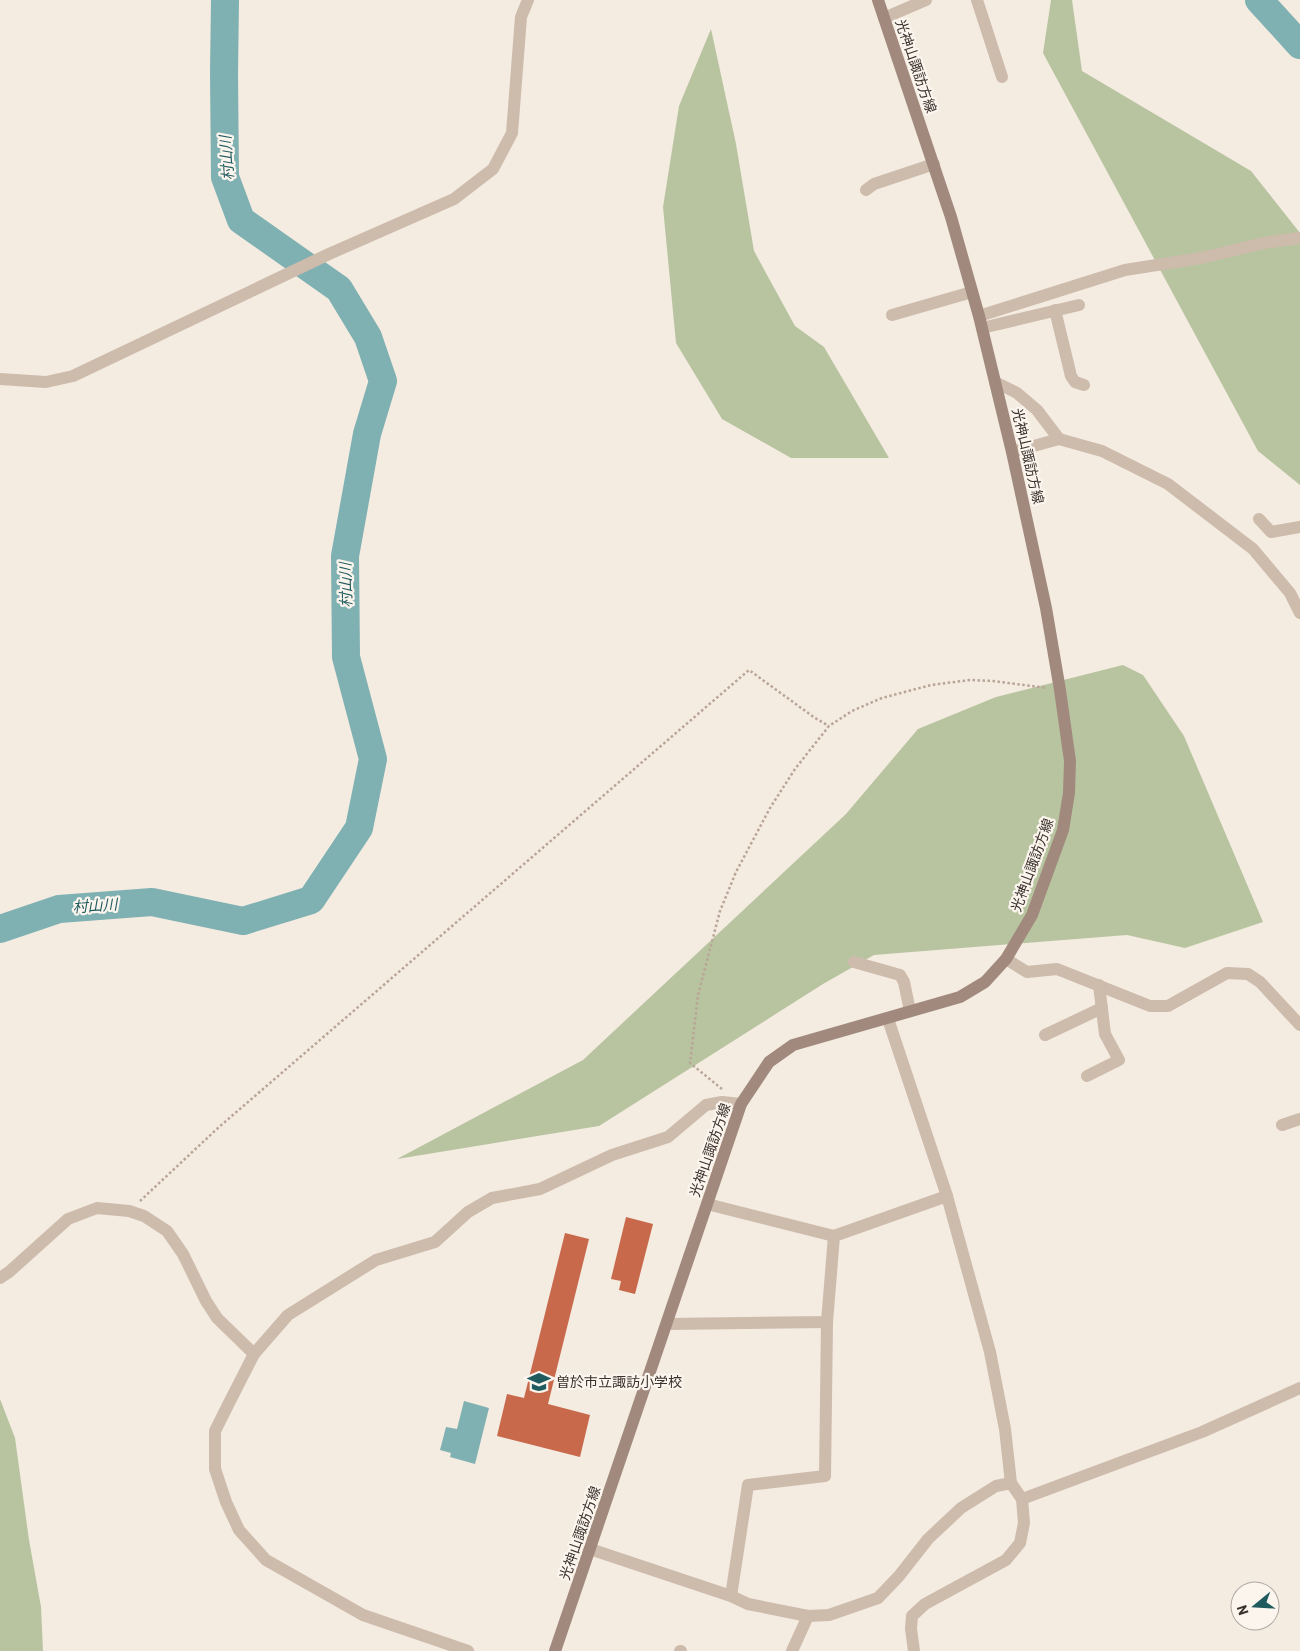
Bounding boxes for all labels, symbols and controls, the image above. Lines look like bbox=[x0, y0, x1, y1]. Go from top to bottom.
street label: 光神山諏訪方線 bbox=[892, 17, 940, 115]
water label: 村山川 bbox=[215, 133, 237, 181]
street label: 光神山諏訪方線 bbox=[1009, 406, 1048, 506]
water label: 村山川 bbox=[336, 560, 354, 608]
street label: 光神山諏訪方線 bbox=[1007, 816, 1056, 914]
water label: 村山川 bbox=[72, 894, 120, 916]
street label: 光神山諏訪方線 bbox=[686, 1101, 734, 1199]
school or university icon: 曽於市立諏訪小学校 bbox=[526, 1369, 552, 1395]
place label: 曽於市立諏訪小学校 bbox=[556, 1373, 682, 1390]
street label: 光神山諏訪方線 bbox=[556, 1484, 604, 1582]
north arrow bbox=[1230, 1581, 1280, 1631]
text: N bbox=[1233, 1603, 1252, 1617]

